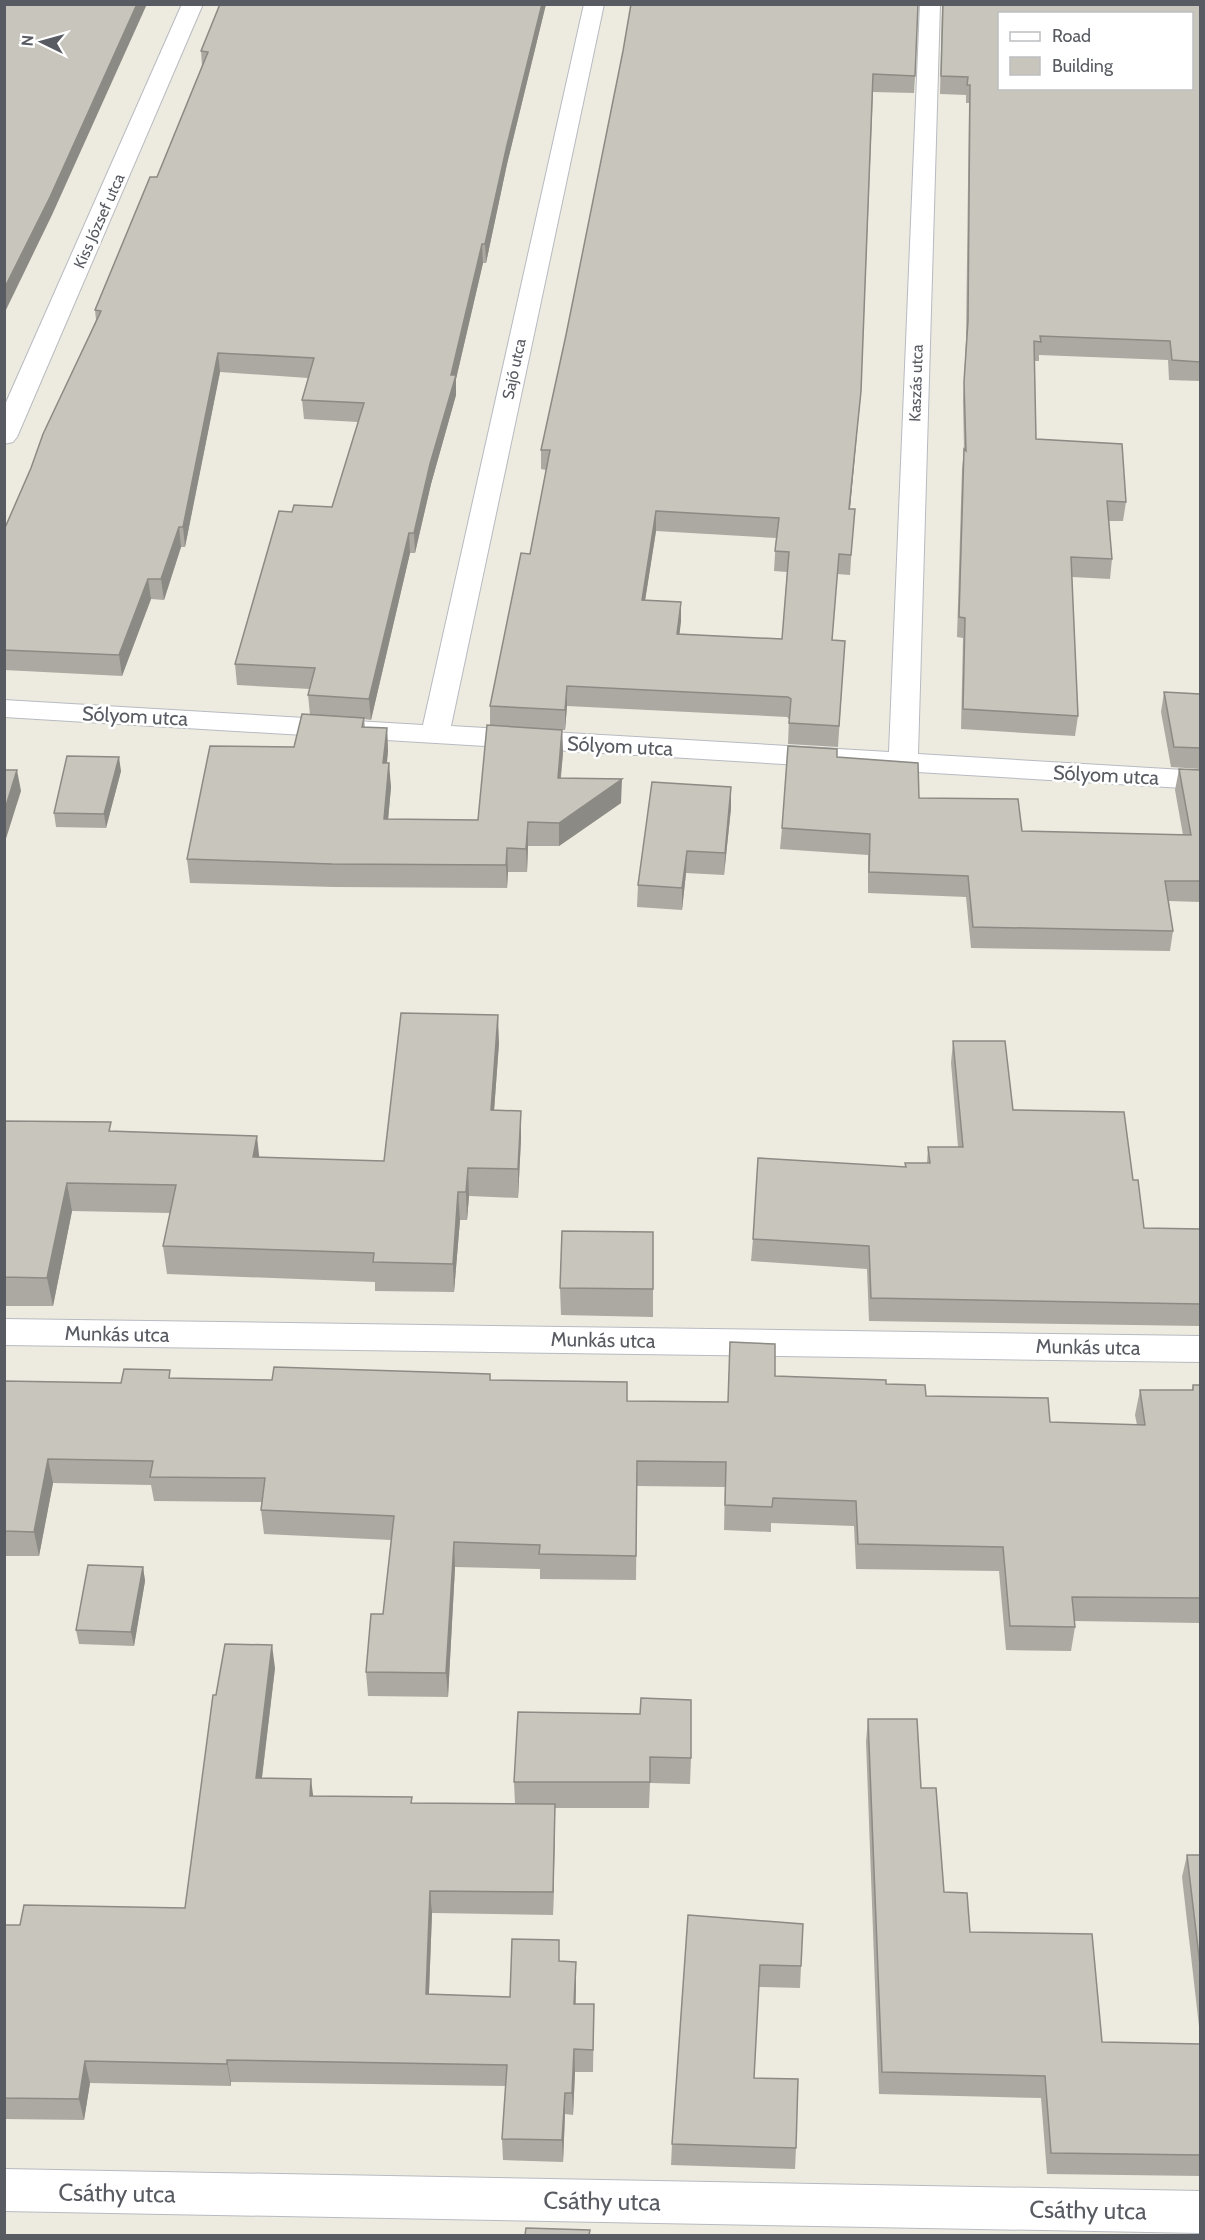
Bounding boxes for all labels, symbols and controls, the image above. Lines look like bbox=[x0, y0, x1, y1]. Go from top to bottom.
north arrow bbox=[12, 12, 72, 72]
legend bbox=[998, 12, 1193, 90]
text: Road bbox=[1052, 25, 1091, 47]
text: N bbox=[18, 34, 38, 47]
text: Building bbox=[1052, 55, 1114, 77]
street label: Kiss József utca bbox=[70, 170, 129, 271]
street label: Sajó utca bbox=[498, 337, 530, 401]
street label: Kaszás utca bbox=[905, 344, 927, 422]
street label: Sólyom utca bbox=[81, 701, 189, 731]
street label: Sólyom utca bbox=[566, 731, 674, 761]
street label: Sólyom utca bbox=[1052, 760, 1160, 790]
street label: Munkás utca bbox=[64, 1321, 170, 1347]
street label: Munkás utca bbox=[550, 1327, 656, 1353]
street label: Munkás utca bbox=[1035, 1334, 1141, 1360]
street label: Csáthy utca bbox=[58, 2177, 176, 2209]
street label: Csáthy utca bbox=[543, 2185, 661, 2217]
street label: Csáthy utca bbox=[1029, 2194, 1147, 2226]

